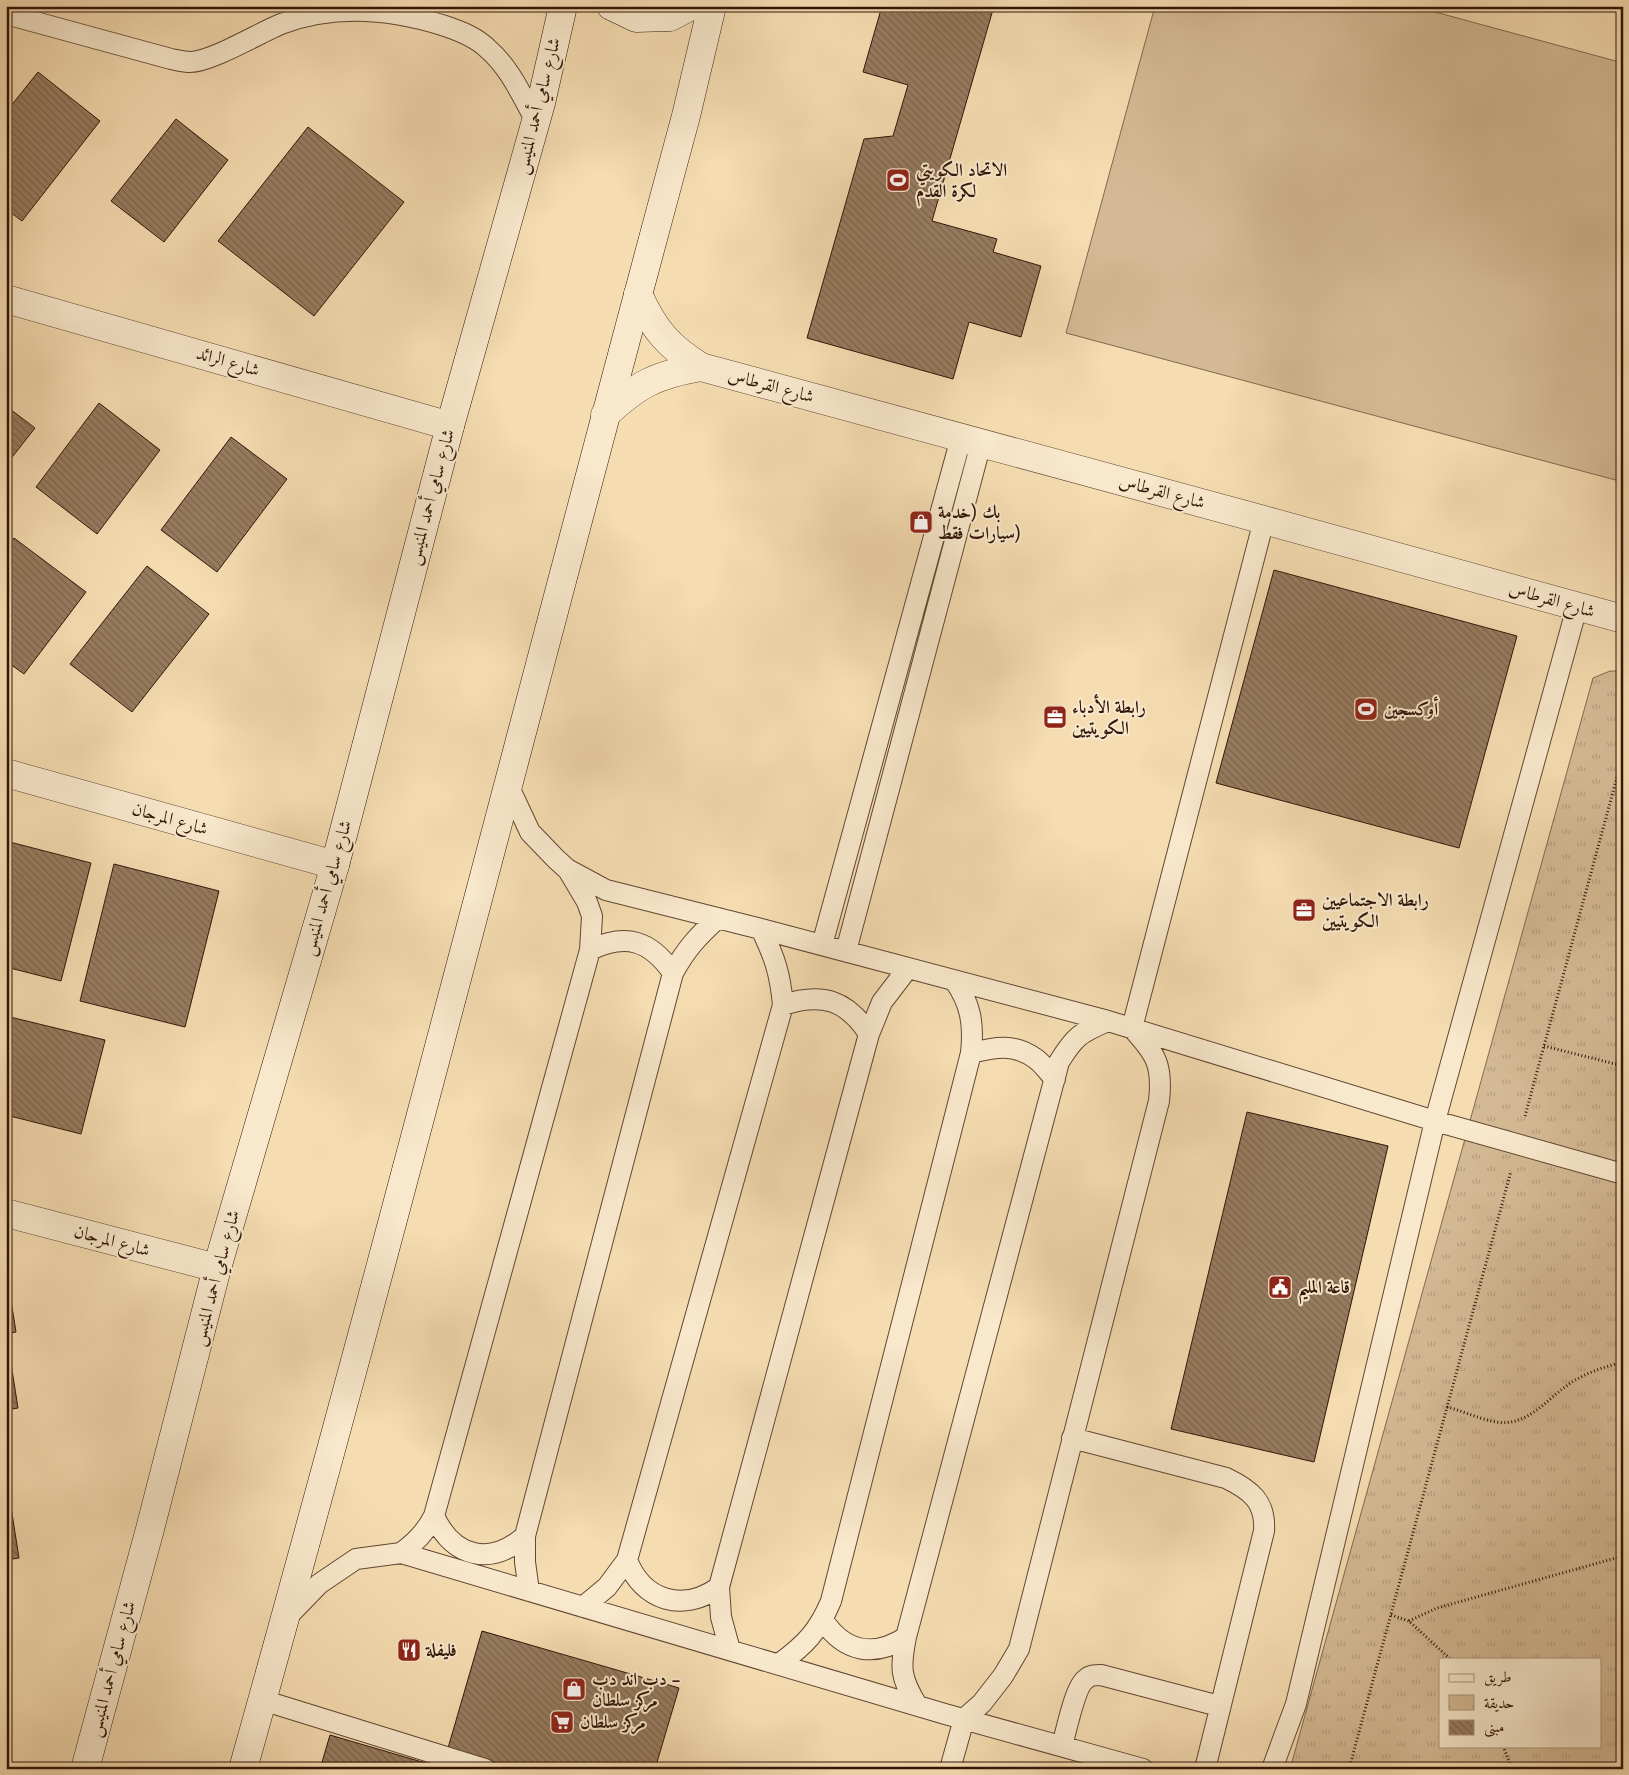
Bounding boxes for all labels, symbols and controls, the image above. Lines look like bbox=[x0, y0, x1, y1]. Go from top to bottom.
street label: شارع سامي أحمد المنيس bbox=[508, 35, 569, 177]
place label: الاتحاد الكويتي لكرة القدم bbox=[916, 158, 1007, 207]
sports icon: الاتحاد الكويتي لكرة القدم bbox=[885, 167, 911, 193]
street label: شارع الرائد bbox=[193, 341, 263, 385]
street label: شارع القرطاس bbox=[725, 362, 817, 411]
street label: شارع سامي أحمد المنيس bbox=[400, 426, 463, 568]
street label: شارع القرطاس bbox=[1116, 468, 1208, 517]
place label: بك (خدمة سيارات فقط) bbox=[938, 500, 1021, 546]
shop icon: بك (خدمة سيارات فقط) bbox=[908, 509, 934, 535]
street label: شارع القرطاس bbox=[1506, 576, 1598, 626]
place label: رابطة الأدباء الكويتيين bbox=[1072, 693, 1146, 741]
sports icon: أوكسجين bbox=[1353, 696, 1379, 722]
place label: أوكسجين bbox=[1384, 696, 1439, 722]
office icon: رابطة الأدباء الكويتيين bbox=[1042, 704, 1068, 730]
street label: شارع المرجان bbox=[129, 796, 211, 844]
street label: شارع سامي أحمد المنيس bbox=[295, 817, 360, 959]
place label: رابطة الاجتماعيين الكويتيين bbox=[1322, 888, 1429, 934]
office icon: رابطة الاجتماعيين الكويتيين bbox=[1291, 897, 1317, 923]
street label: شارع سامي أحمد المنيس bbox=[185, 1207, 248, 1349]
street label: شارع المرجان bbox=[71, 1219, 153, 1265]
public building icon: قاعة المليم bbox=[1267, 1274, 1293, 1300]
place label: قاعة المليم bbox=[1298, 1275, 1350, 1305]
street label: شارع سامي أحمد المنيس bbox=[81, 1598, 144, 1740]
restaurant icon: فليفلة bbox=[396, 1637, 422, 1663]
place label: فليفلة bbox=[425, 1638, 457, 1663]
legend bbox=[1439, 1658, 1602, 1748]
place label: دب اند دب - مركز سلطان bbox=[592, 1667, 680, 1713]
text: طريق bbox=[1484, 1667, 1511, 1687]
shop icon: دب اند دب - مركز سلطان bbox=[561, 1676, 587, 1702]
text: حديقة bbox=[1484, 1693, 1514, 1713]
supermarket icon: مركز سلطان bbox=[549, 1709, 575, 1735]
place label: مركز سلطان bbox=[580, 1710, 646, 1735]
text: مبنى bbox=[1484, 1717, 1504, 1738]

